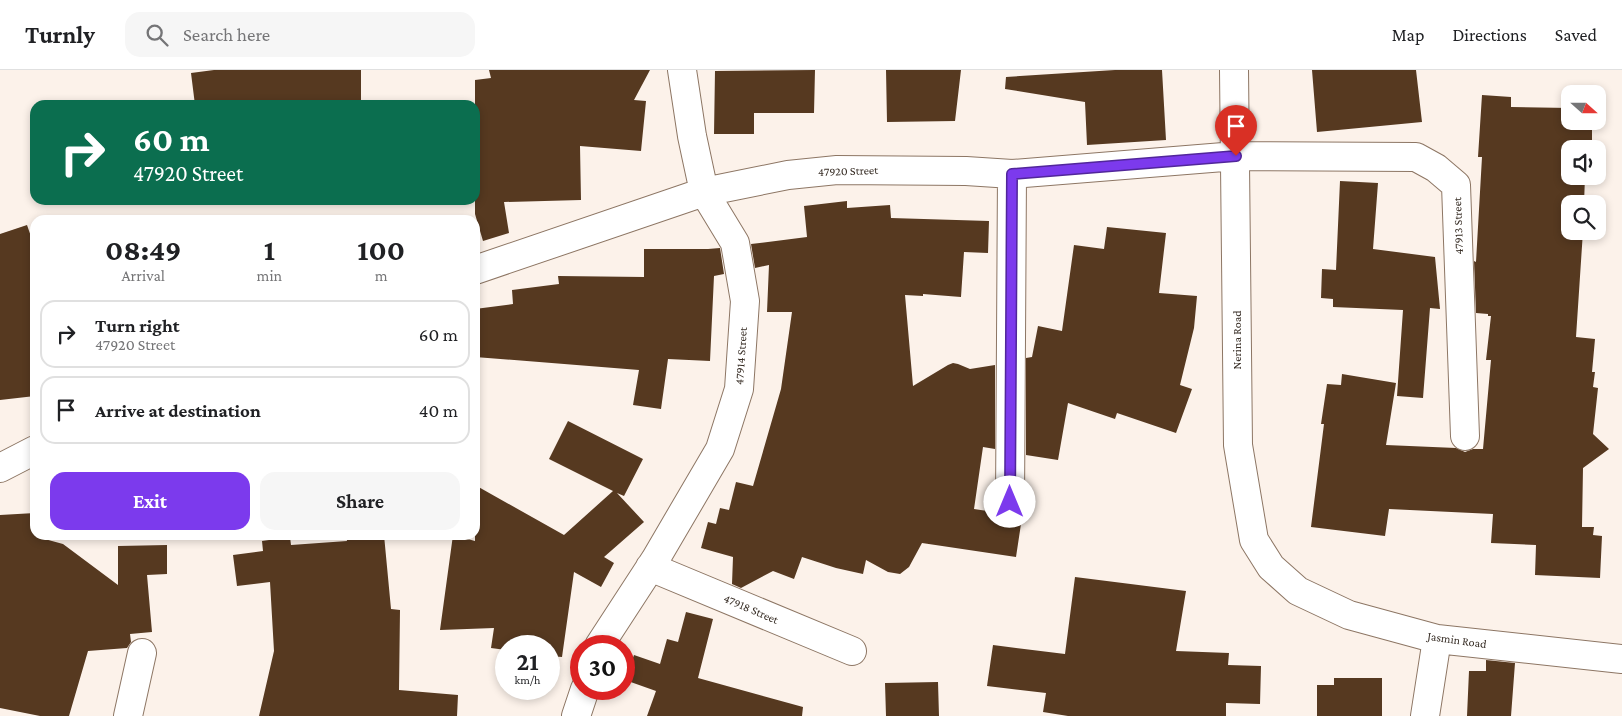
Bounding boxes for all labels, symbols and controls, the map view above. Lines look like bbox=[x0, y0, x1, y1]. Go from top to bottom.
search box bbox=[125, 12, 475, 57]
text: Turnly bbox=[25, 21, 95, 48]
icon: search bbox=[143, 21, 171, 49]
text: Search here bbox=[183, 24, 270, 45]
text: Map bbox=[1392, 25, 1424, 45]
text: Directions bbox=[1452, 25, 1527, 45]
text: Saved bbox=[1555, 25, 1597, 45]
north arrow bbox=[1561, 85, 1606, 130]
map controls bbox=[1561, 85, 1606, 240]
pin bbox=[1215, 105, 1257, 156]
icon: arrive bbox=[1222, 112, 1250, 140]
icon: right bbox=[50, 120, 115, 185]
text: 60 m bbox=[133, 120, 210, 159]
button: sound bbox=[1561, 140, 1606, 185]
text: 47920 Street bbox=[133, 161, 243, 186]
street label: 47920 Street bbox=[818, 163, 879, 179]
button: search bbox=[1561, 195, 1606, 240]
street label: 47913 Street bbox=[1450, 196, 1466, 255]
text: 08:49 bbox=[105, 233, 182, 266]
text: 1 bbox=[264, 233, 275, 266]
text: 100 bbox=[357, 233, 405, 266]
text: Arrival bbox=[122, 267, 165, 284]
text: min bbox=[257, 267, 282, 284]
text: m bbox=[375, 267, 388, 284]
street label: Nerina Road bbox=[1230, 310, 1244, 370]
text: Turn right bbox=[95, 315, 180, 336]
icon: right bbox=[52, 320, 80, 348]
text: 60 m bbox=[419, 324, 458, 345]
street label: 47914 Street bbox=[732, 326, 750, 385]
text: 47920 Street bbox=[95, 336, 175, 353]
icon: arrive bbox=[52, 396, 80, 424]
text: Arrive at destination bbox=[95, 400, 261, 421]
text: 40 m bbox=[419, 400, 458, 421]
button: Exit bbox=[50, 472, 250, 530]
button: Share bbox=[260, 472, 460, 530]
position arrow bbox=[983, 475, 1035, 527]
street label: 47918 Street bbox=[721, 591, 781, 627]
street label: Jasmin Road bbox=[1426, 629, 1488, 651]
speed limit sign: 30 bbox=[570, 635, 635, 700]
text: 21 bbox=[516, 648, 539, 675]
text: km/h bbox=[515, 673, 540, 687]

